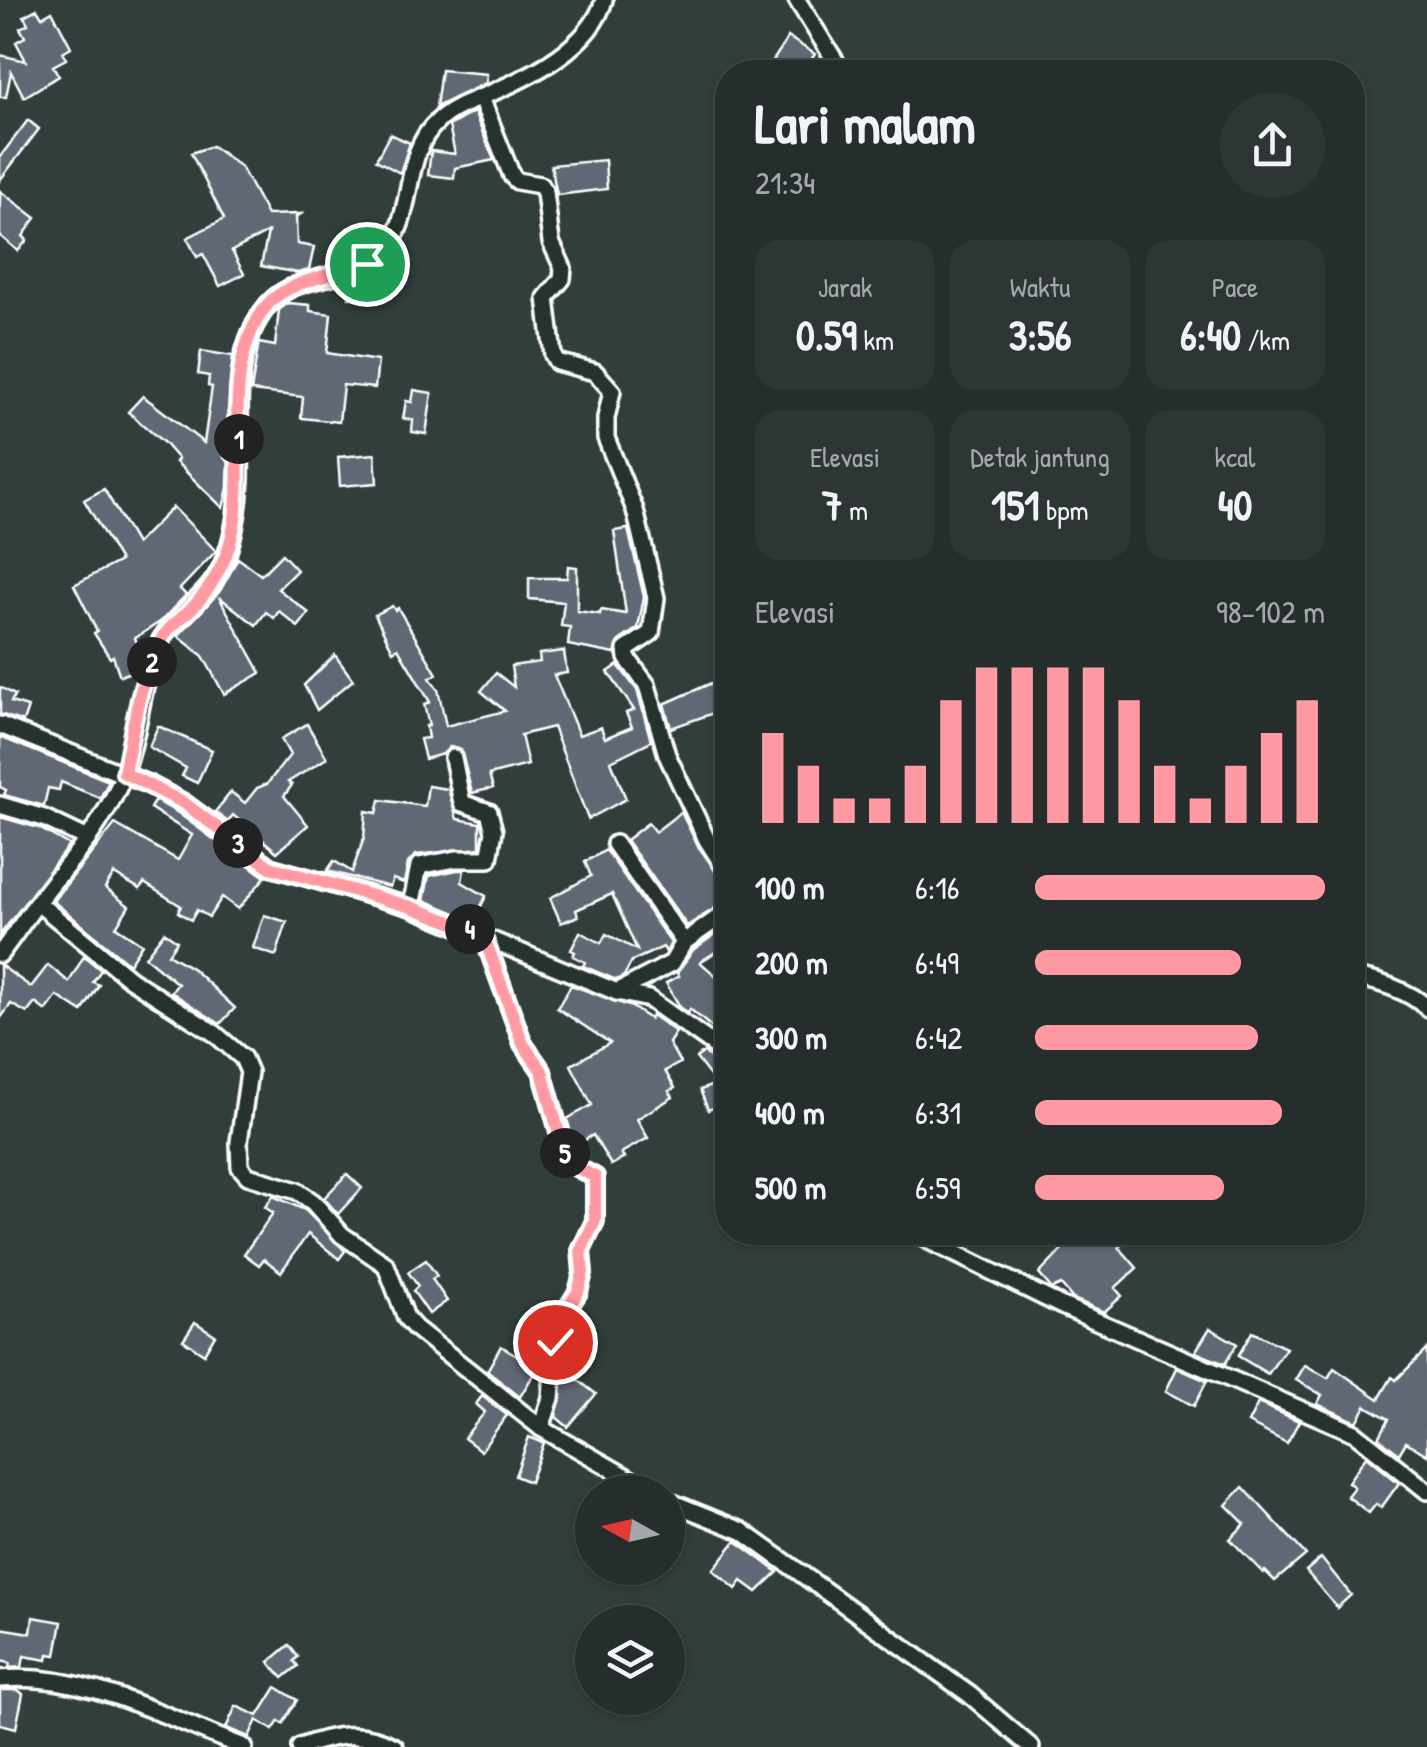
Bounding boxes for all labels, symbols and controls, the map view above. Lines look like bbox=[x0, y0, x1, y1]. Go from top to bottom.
text: Lari malam bbox=[755, 86, 976, 160]
button: share bbox=[1220, 93, 1325, 198]
text: 21:34 bbox=[755, 161, 815, 204]
pin bbox=[325, 222, 410, 307]
icon: arrive bbox=[340, 237, 395, 292]
text: Jarak bbox=[818, 268, 872, 306]
text: Waktu bbox=[1010, 268, 1070, 306]
text: Pace bbox=[1212, 268, 1258, 306]
text: 0.59 bbox=[796, 306, 857, 363]
text: 3:56 bbox=[1008, 306, 1072, 363]
text: 6:40 bbox=[1180, 306, 1241, 363]
text: km bbox=[857, 321, 894, 359]
text: /km bbox=[1241, 321, 1290, 359]
pin: 1 bbox=[214, 414, 264, 464]
text: 1 bbox=[234, 420, 244, 458]
text: Elevasi bbox=[810, 438, 880, 476]
text: Detak jantung bbox=[970, 438, 1110, 476]
text: kcal bbox=[1215, 438, 1255, 476]
text: 7 bbox=[822, 476, 843, 533]
text: 151 bbox=[991, 476, 1040, 533]
text: 40 bbox=[1218, 476, 1252, 533]
text: m bbox=[843, 491, 868, 529]
text: bpm bbox=[1040, 491, 1089, 529]
text: Elevasi bbox=[755, 590, 835, 633]
text: 98–102 m bbox=[1216, 590, 1325, 633]
pin: 2 bbox=[127, 637, 177, 687]
text: 2 bbox=[145, 643, 159, 681]
pin: 3 bbox=[213, 818, 263, 868]
text: 3 bbox=[232, 824, 244, 862]
text: 100 m bbox=[755, 866, 824, 909]
text: 6:16 bbox=[915, 866, 960, 909]
pin: 4 bbox=[445, 904, 495, 954]
text: 4 bbox=[465, 910, 475, 948]
text: 200 m bbox=[755, 941, 828, 984]
text: 6:49 bbox=[915, 941, 959, 984]
text: 300 m bbox=[755, 1016, 827, 1059]
text: 6:42 bbox=[915, 1016, 962, 1059]
text: 400 m bbox=[755, 1091, 825, 1134]
text: 6:31 bbox=[915, 1091, 961, 1134]
pin: 5 bbox=[540, 1128, 590, 1178]
text: 5 bbox=[559, 1134, 571, 1172]
text: 500 m bbox=[755, 1166, 826, 1209]
text: 6:59 bbox=[915, 1166, 960, 1209]
pin bbox=[513, 1300, 598, 1385]
icon: check bbox=[528, 1315, 583, 1370]
north arrow bbox=[575, 1475, 685, 1585]
map controls bbox=[575, 1475, 685, 1715]
button: layers bbox=[575, 1605, 685, 1715]

